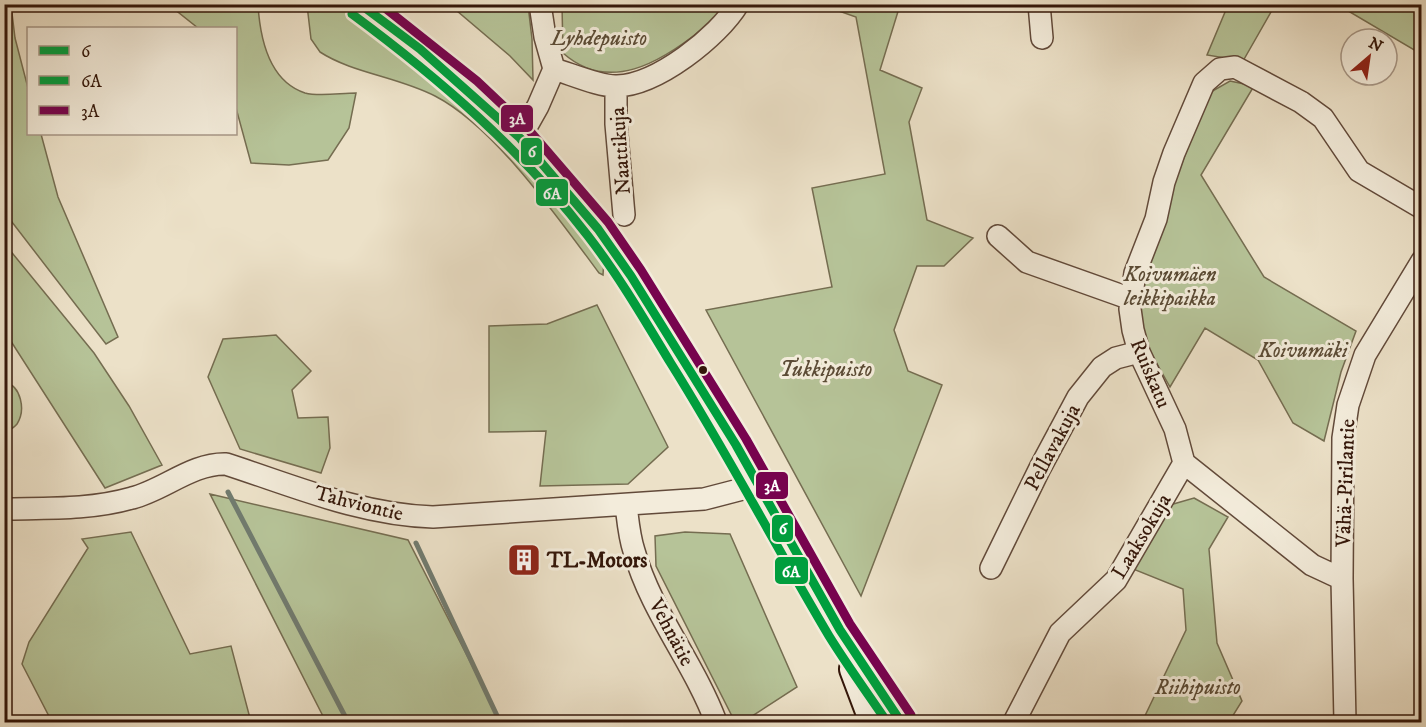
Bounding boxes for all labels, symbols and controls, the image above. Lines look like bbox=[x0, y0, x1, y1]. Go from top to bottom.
park label: Lyhdepuisto bbox=[550, 26, 647, 52]
legend bbox=[27, 27, 237, 135]
north arrow bbox=[1339, 27, 1399, 87]
text: N bbox=[1365, 33, 1386, 57]
text: 6 bbox=[81, 41, 91, 63]
text: 6A bbox=[81, 71, 102, 93]
text: 3A bbox=[81, 101, 100, 123]
line badge: 3A bbox=[500, 104, 534, 133]
street label: Naattikuja bbox=[605, 106, 637, 196]
text: 3A bbox=[509, 109, 526, 129]
line badge: 6 bbox=[520, 137, 543, 166]
text: 6 bbox=[528, 142, 538, 162]
line badge: 6A bbox=[535, 178, 569, 207]
text: 6A bbox=[543, 184, 562, 204]
park label: Koivumäen leikkipaikka bbox=[1123, 262, 1217, 312]
street label: Ruiskatu bbox=[1124, 335, 1176, 412]
park label: Koivumäki bbox=[1257, 338, 1349, 364]
park label: Tukkipuisto bbox=[780, 357, 872, 383]
unlabelled marker bbox=[697, 364, 709, 376]
street label: Pellavakuja bbox=[1019, 400, 1087, 495]
street label: Vähä-Pirilantie bbox=[1331, 418, 1361, 549]
line badge: 3A bbox=[755, 471, 789, 500]
text: 3A bbox=[764, 476, 781, 496]
street label: Tahviontie bbox=[312, 480, 406, 528]
street label: Laaksokuja bbox=[1106, 489, 1177, 584]
line badge: 6 bbox=[771, 514, 794, 543]
text: 6 bbox=[779, 519, 789, 539]
building icon: TL-Motors bbox=[506, 542, 542, 578]
place label: TL-Motors bbox=[546, 548, 647, 574]
line badge: 6A bbox=[774, 556, 809, 585]
text: 6A bbox=[782, 562, 801, 582]
street label: Vehnätie bbox=[642, 593, 700, 671]
park label: Riihipuisto bbox=[1154, 675, 1241, 701]

